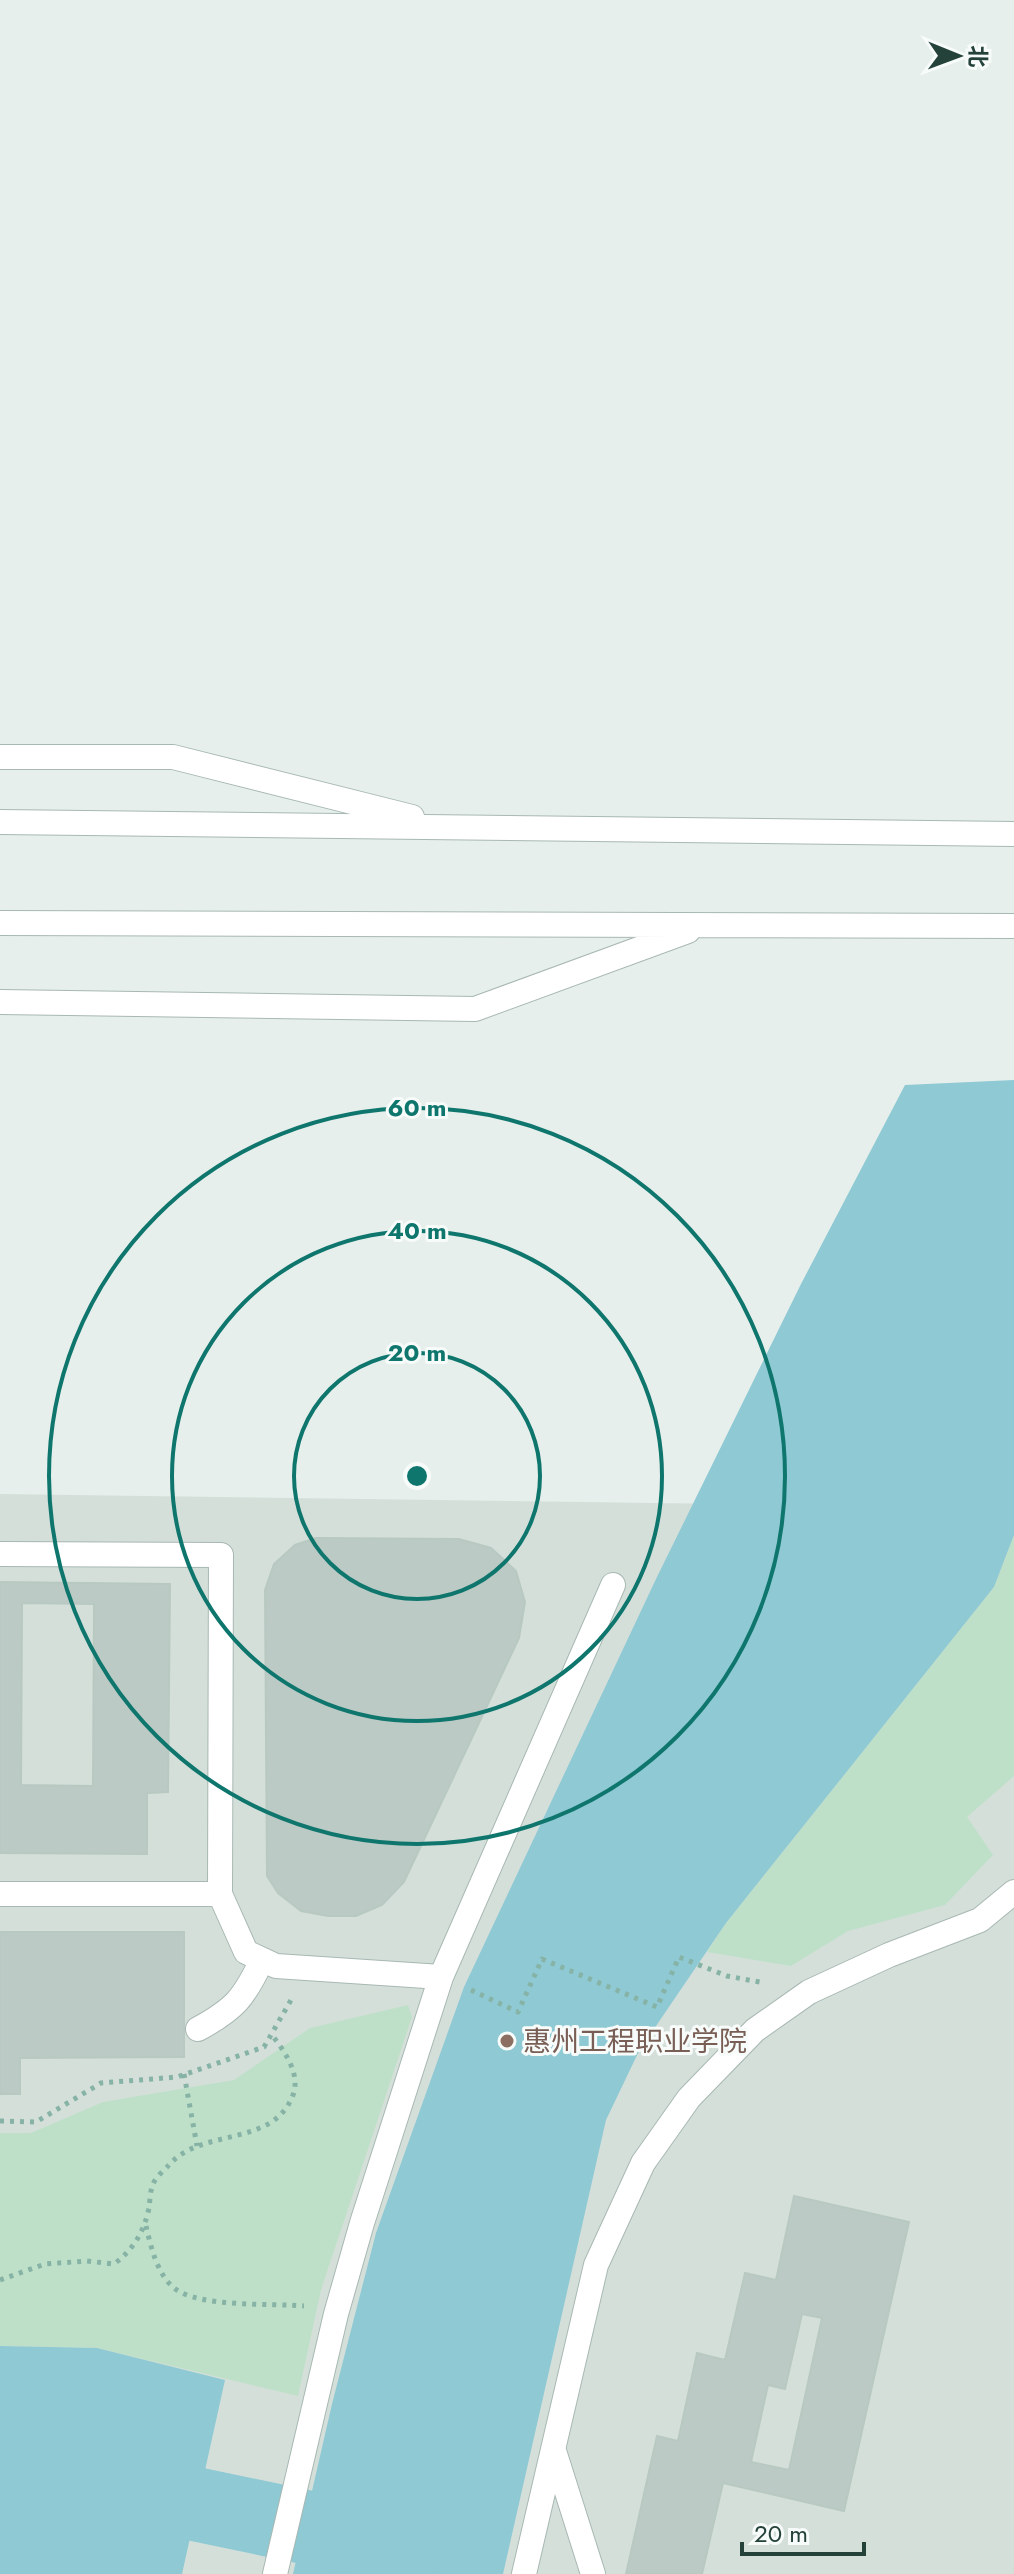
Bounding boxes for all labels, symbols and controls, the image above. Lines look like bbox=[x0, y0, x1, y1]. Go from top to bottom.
north arrow bbox=[918, 16, 998, 96]
text: 北 bbox=[962, 45, 994, 68]
text: 60 m bbox=[388, 1090, 446, 1125]
text: 40 m bbox=[387, 1213, 447, 1248]
text: 20 m bbox=[388, 1335, 446, 1370]
centre of rings bbox=[403, 1462, 431, 1490]
place label: 惠州工程职业学院 bbox=[523, 2021, 747, 2062]
marker: 惠州工程职业学院 bbox=[498, 2032, 516, 2050]
scale bar bbox=[742, 2506, 864, 2556]
text: 20 m bbox=[754, 2516, 808, 2551]

